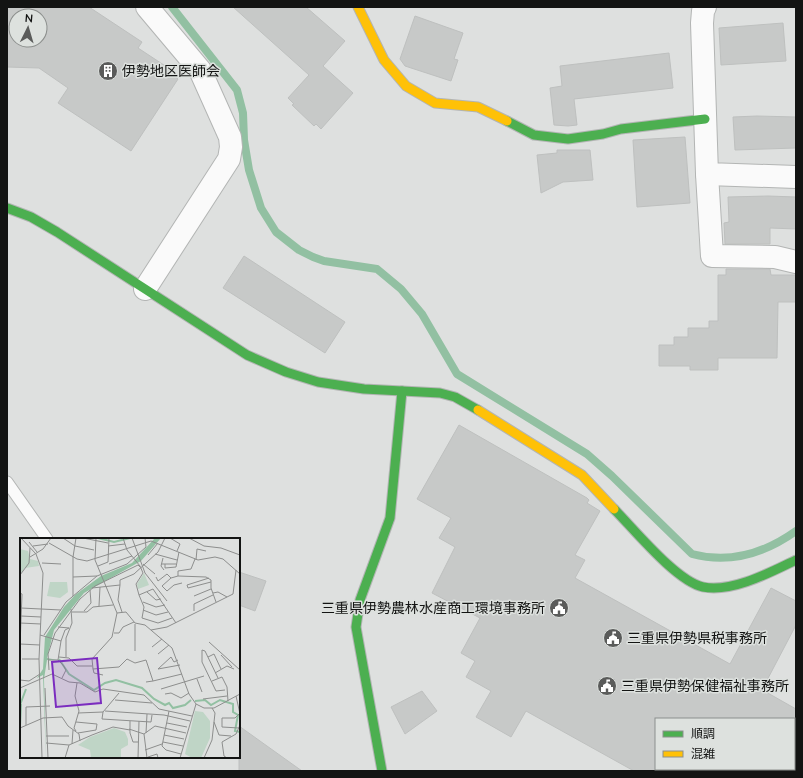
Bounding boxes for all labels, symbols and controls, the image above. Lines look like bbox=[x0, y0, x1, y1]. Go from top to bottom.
north arrow bbox=[8, 8, 48, 48]
text: N bbox=[24, 11, 34, 26]
building icon: 伊勢地区医師会 bbox=[97, 60, 119, 82]
place label: 伊勢地区医師会 bbox=[122, 62, 220, 81]
inset map bbox=[20, 538, 240, 758]
public building icon: 三重県伊勢農林水産商工環境事務所 bbox=[548, 597, 570, 619]
place label: 三重県伊勢農林水産商工環境事務所 bbox=[321, 599, 545, 618]
public building icon: 三重県伊勢県税事務所 bbox=[602, 627, 624, 649]
place label: 三重県伊勢県税事務所 bbox=[627, 629, 767, 648]
public building icon: 三重県伊勢保健福祉事務所 bbox=[596, 675, 618, 697]
place label: 三重県伊勢保健福祉事務所 bbox=[621, 677, 789, 696]
legend bbox=[655, 718, 795, 770]
text: 順調 bbox=[691, 726, 715, 742]
text: 混雑 bbox=[691, 746, 715, 762]

